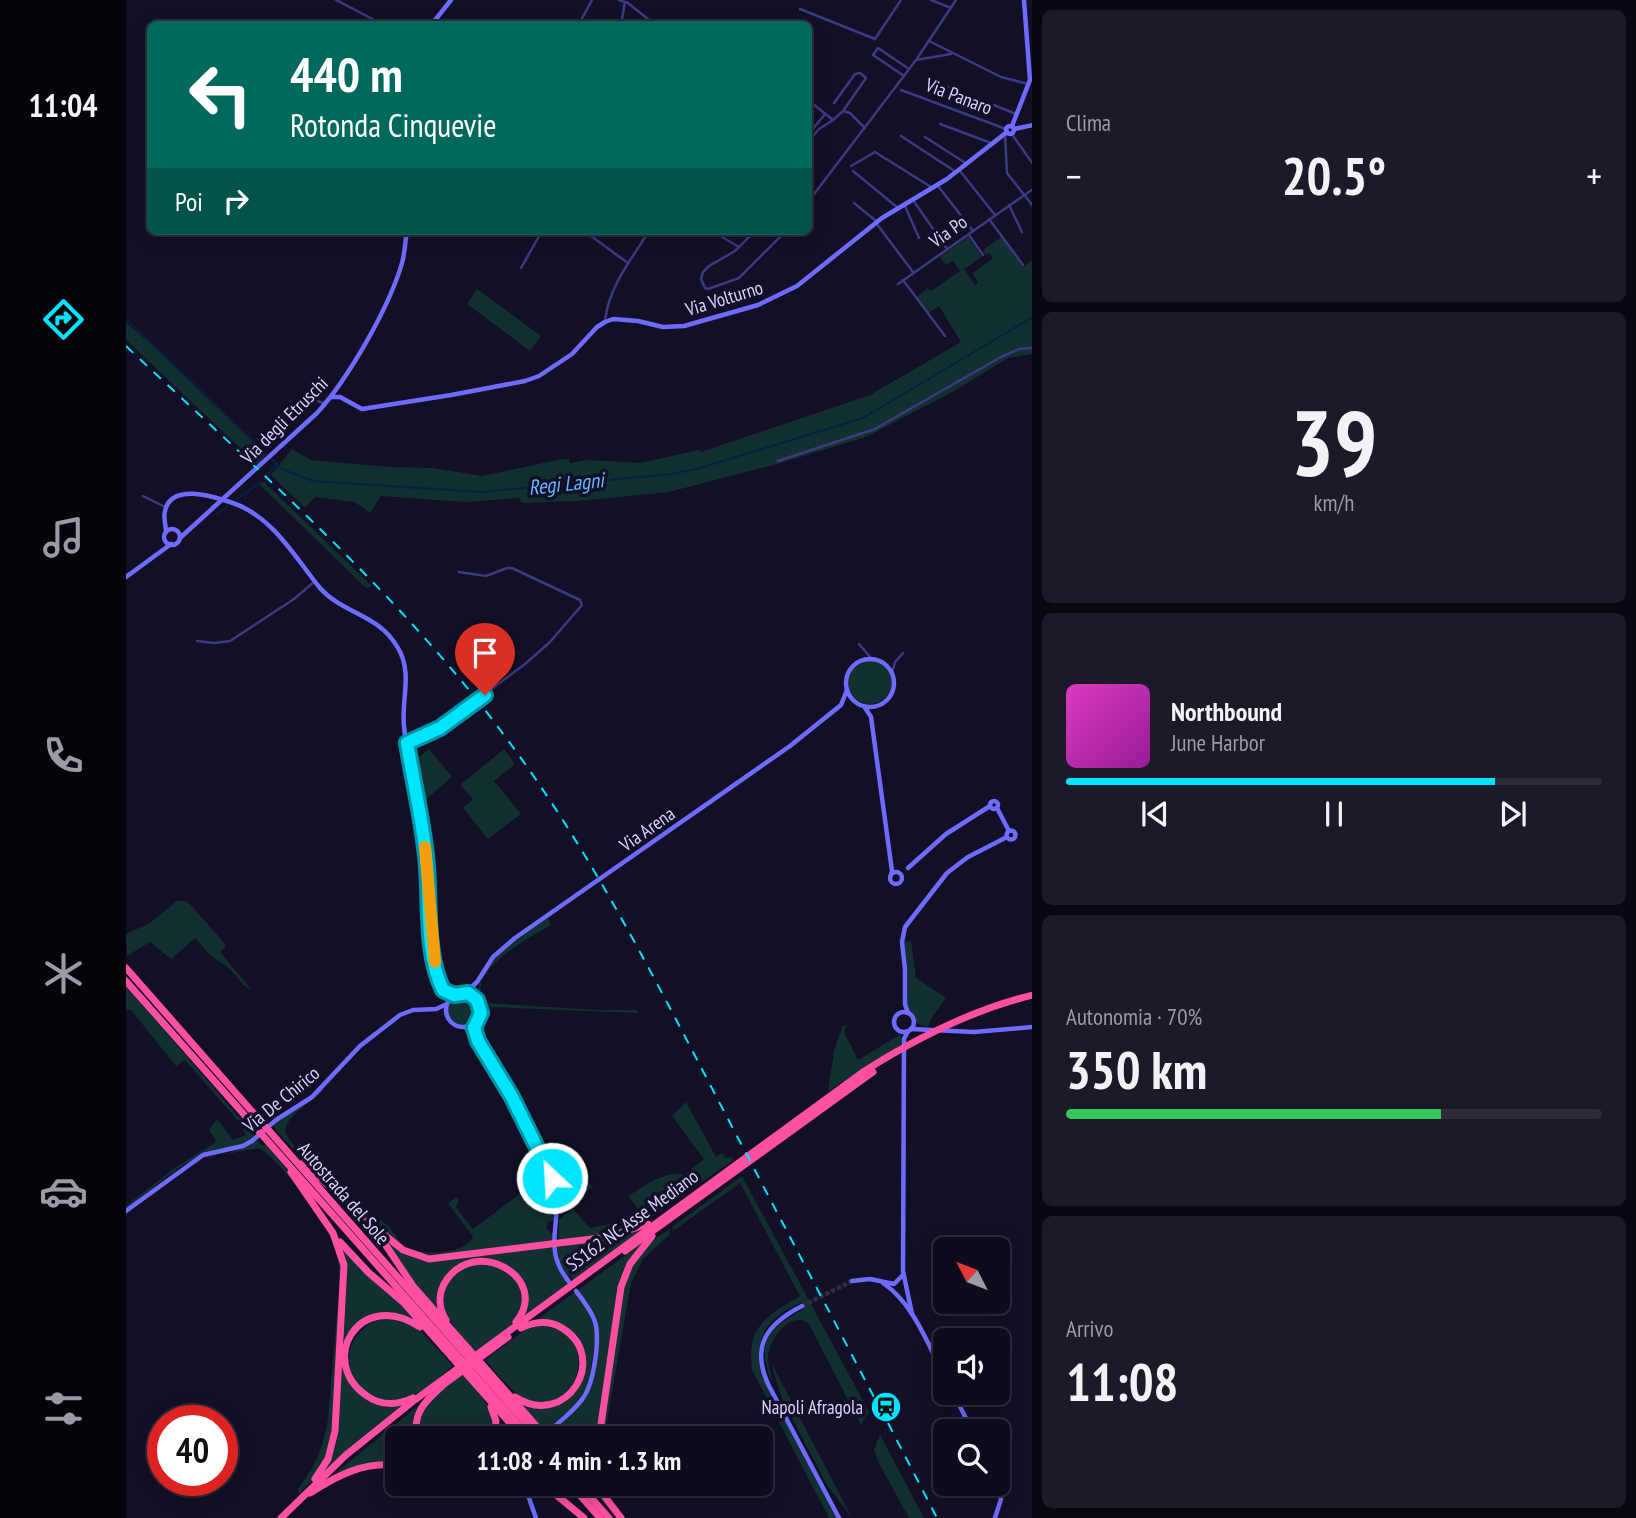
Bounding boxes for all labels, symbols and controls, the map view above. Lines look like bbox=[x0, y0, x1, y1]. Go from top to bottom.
text: 440 m bbox=[290, 42, 403, 106]
icon: left bbox=[175, 49, 266, 140]
street label: Via Panaro bbox=[921, 72, 996, 120]
text: 11:04 bbox=[28, 84, 98, 126]
text: Rotonda Cinquevie bbox=[290, 104, 496, 146]
text: Clima bbox=[1066, 108, 1111, 137]
text: 20.5° bbox=[1282, 142, 1386, 209]
text: − bbox=[1066, 151, 1082, 200]
text: + bbox=[1586, 151, 1602, 200]
icon: right bbox=[217, 182, 255, 220]
text: Poi bbox=[175, 185, 203, 218]
street label: Via Po bbox=[924, 209, 972, 253]
street label: Via Volturno bbox=[681, 275, 766, 321]
icon: directions bbox=[39, 295, 88, 344]
street label: Via degli Etruschi bbox=[235, 371, 333, 469]
text: 39 bbox=[1291, 383, 1378, 501]
water label: Regi Lagni bbox=[527, 466, 607, 501]
text: km/h bbox=[1314, 488, 1354, 517]
icon: music bbox=[39, 513, 88, 562]
pin bbox=[455, 623, 515, 695]
icon: arrive bbox=[466, 634, 504, 672]
text: Northbound bbox=[1171, 695, 1282, 728]
text: June Harbor bbox=[1171, 728, 1265, 757]
icon: phone bbox=[39, 731, 88, 780]
icon: previous bbox=[1136, 795, 1174, 833]
icon: pause bbox=[1315, 795, 1353, 833]
icon: next bbox=[1494, 795, 1532, 833]
street label: Via Arena bbox=[614, 801, 679, 857]
icon: climate bbox=[39, 949, 88, 998]
text: Autonomia · 70% bbox=[1066, 1002, 1202, 1031]
text: 350 km bbox=[1066, 1036, 1207, 1103]
street label: Via De Chirico bbox=[237, 1061, 324, 1138]
street label: Autostrada del Sole bbox=[293, 1137, 395, 1249]
position arrow bbox=[515, 1141, 589, 1215]
street label: SS162 NC Asse Mediano bbox=[561, 1164, 703, 1276]
icon: car bbox=[39, 1167, 88, 1216]
north arrow bbox=[933, 1237, 1010, 1314]
map controls bbox=[933, 1237, 1010, 1496]
text: Arrivo bbox=[1066, 1314, 1113, 1343]
button: sound bbox=[933, 1328, 1010, 1405]
text: 11:08 bbox=[1066, 1348, 1178, 1415]
icon: filters bbox=[39, 1384, 88, 1433]
station icon: Napoli Afragola bbox=[869, 1390, 903, 1424]
place label: Napoli Afragola bbox=[762, 1395, 863, 1419]
speed limit sign: 40 bbox=[147, 1405, 238, 1496]
button: search bbox=[933, 1419, 1010, 1496]
text: 11:08 · 4 min · 1.3 km bbox=[477, 1444, 681, 1477]

